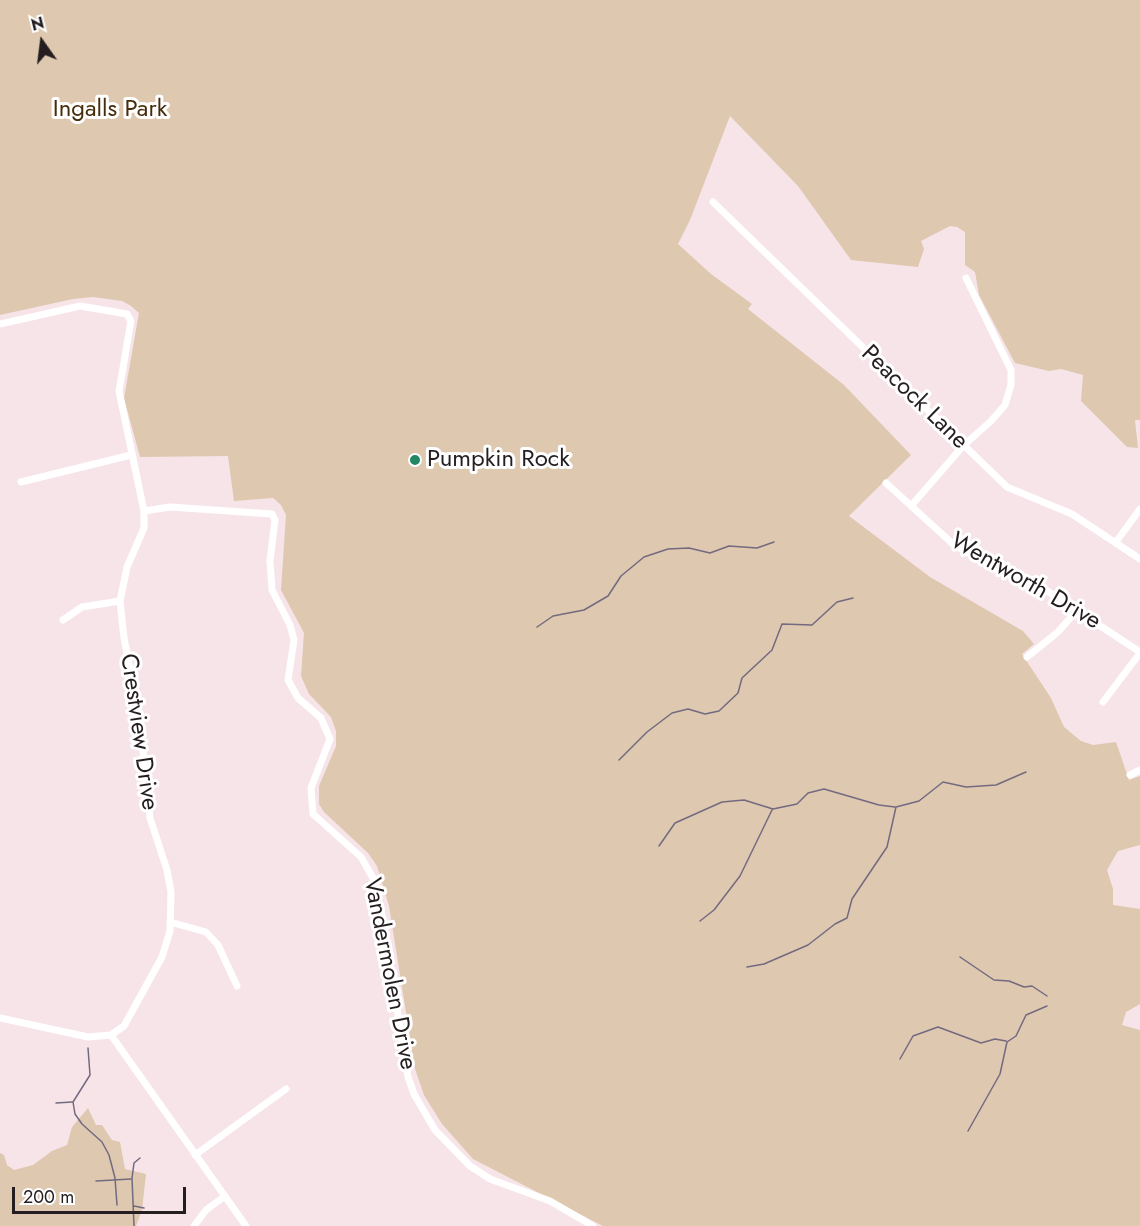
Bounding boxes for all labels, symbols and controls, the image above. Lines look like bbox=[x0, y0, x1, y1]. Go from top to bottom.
text: N bbox=[29, 11, 46, 37]
north arrow bbox=[12, 12, 72, 72]
park label: Ingalls Park bbox=[53, 96, 167, 124]
street label: Peacock Lane bbox=[855, 340, 973, 456]
place label: Pumpkin Rock bbox=[427, 446, 570, 474]
marker: Pumpkin Rock bbox=[408, 453, 422, 467]
street label: Wentworth Drive bbox=[945, 527, 1105, 637]
street label: Crestview Drive bbox=[113, 652, 163, 812]
street label: Vandermolen Drive bbox=[356, 876, 422, 1072]
scale bar bbox=[15, 1175, 189, 1213]
text: 200 m bbox=[23, 1184, 74, 1210]

